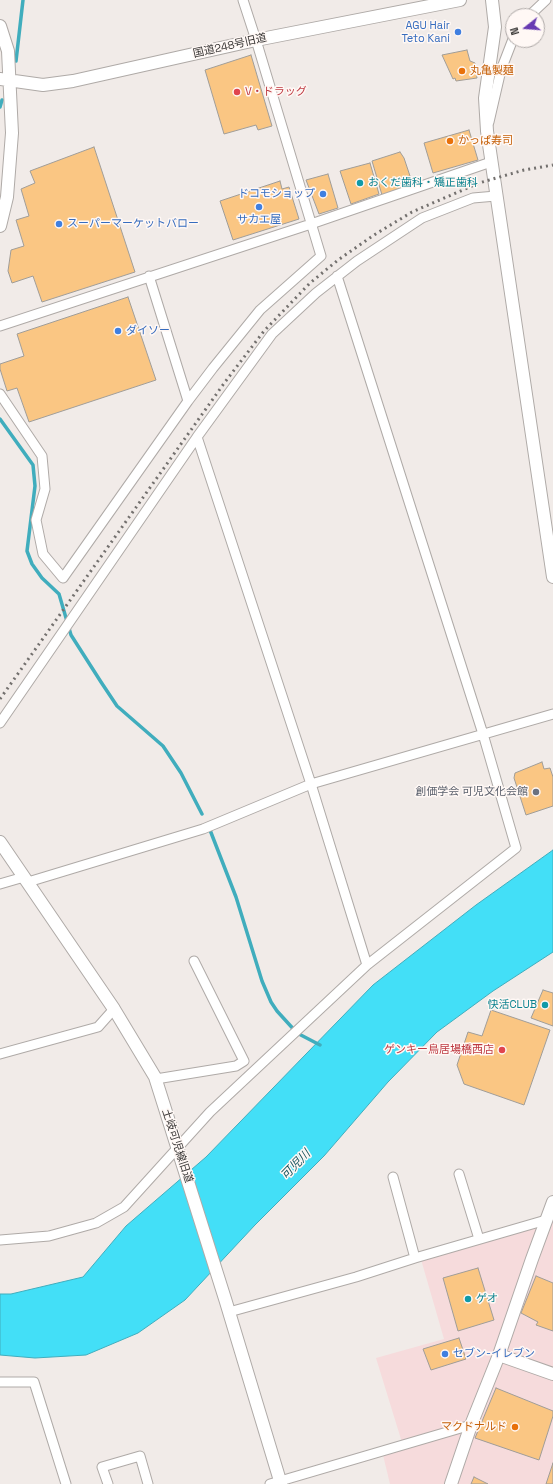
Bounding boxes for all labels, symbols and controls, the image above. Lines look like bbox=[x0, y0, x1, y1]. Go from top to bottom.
north arrow bbox=[505, 8, 545, 48]
place label: AGU Hair Teto Kani bbox=[401, 19, 450, 45]
text: N bbox=[507, 26, 522, 37]
marker: AGU Hair Teto Kani bbox=[453, 27, 463, 37]
street label: 国道248号旧道 bbox=[192, 31, 268, 61]
place label: 丸亀製麺 bbox=[470, 64, 514, 78]
marker: 丸亀製麺 bbox=[457, 66, 467, 76]
place label: V・ドラッグ bbox=[245, 85, 307, 99]
marker: V・ドラッグ bbox=[232, 87, 242, 97]
place label: かっぱ寿司 bbox=[458, 134, 513, 148]
marker: かっぱ寿司 bbox=[445, 136, 455, 146]
place label: おくだ歯科・矯正歯科 bbox=[368, 176, 478, 190]
marker: おくだ歯科・矯正歯科 bbox=[355, 178, 365, 188]
place label: ドコモショップ bbox=[238, 187, 315, 201]
marker: ドコモショップ bbox=[318, 189, 328, 199]
marker: サカエ屋 bbox=[254, 202, 264, 212]
place label: サカエ屋 bbox=[237, 213, 281, 227]
place label: スーパーマーケットバロー bbox=[67, 217, 199, 231]
marker: スーパーマーケットバロー bbox=[54, 219, 64, 229]
place label: ダイソー bbox=[126, 324, 170, 338]
marker: ダイソー bbox=[113, 326, 123, 336]
place label: 創価学会 可児文化会館 bbox=[415, 785, 528, 799]
marker: 創価学会 可児文化会館 bbox=[531, 787, 541, 797]
place label: 快活CLUB bbox=[488, 998, 537, 1012]
marker: 快活CLUB bbox=[540, 1000, 550, 1010]
place label: ゲンキー鳥居場橋西店 bbox=[384, 1043, 494, 1057]
marker: ゲンキー鳥居場橋西店 bbox=[497, 1045, 507, 1055]
street label: 土岐可児線旧道 bbox=[159, 1107, 195, 1185]
water label: 可児川 bbox=[278, 1147, 314, 1183]
place label: ゲオ bbox=[476, 1292, 498, 1306]
marker: ゲオ bbox=[463, 1294, 473, 1304]
place label: セブン-イレブン bbox=[453, 1347, 535, 1361]
marker: セブン-イレブン bbox=[440, 1349, 450, 1359]
place label: マクドナルド bbox=[441, 1420, 507, 1434]
marker: マクドナルド bbox=[510, 1422, 520, 1432]

